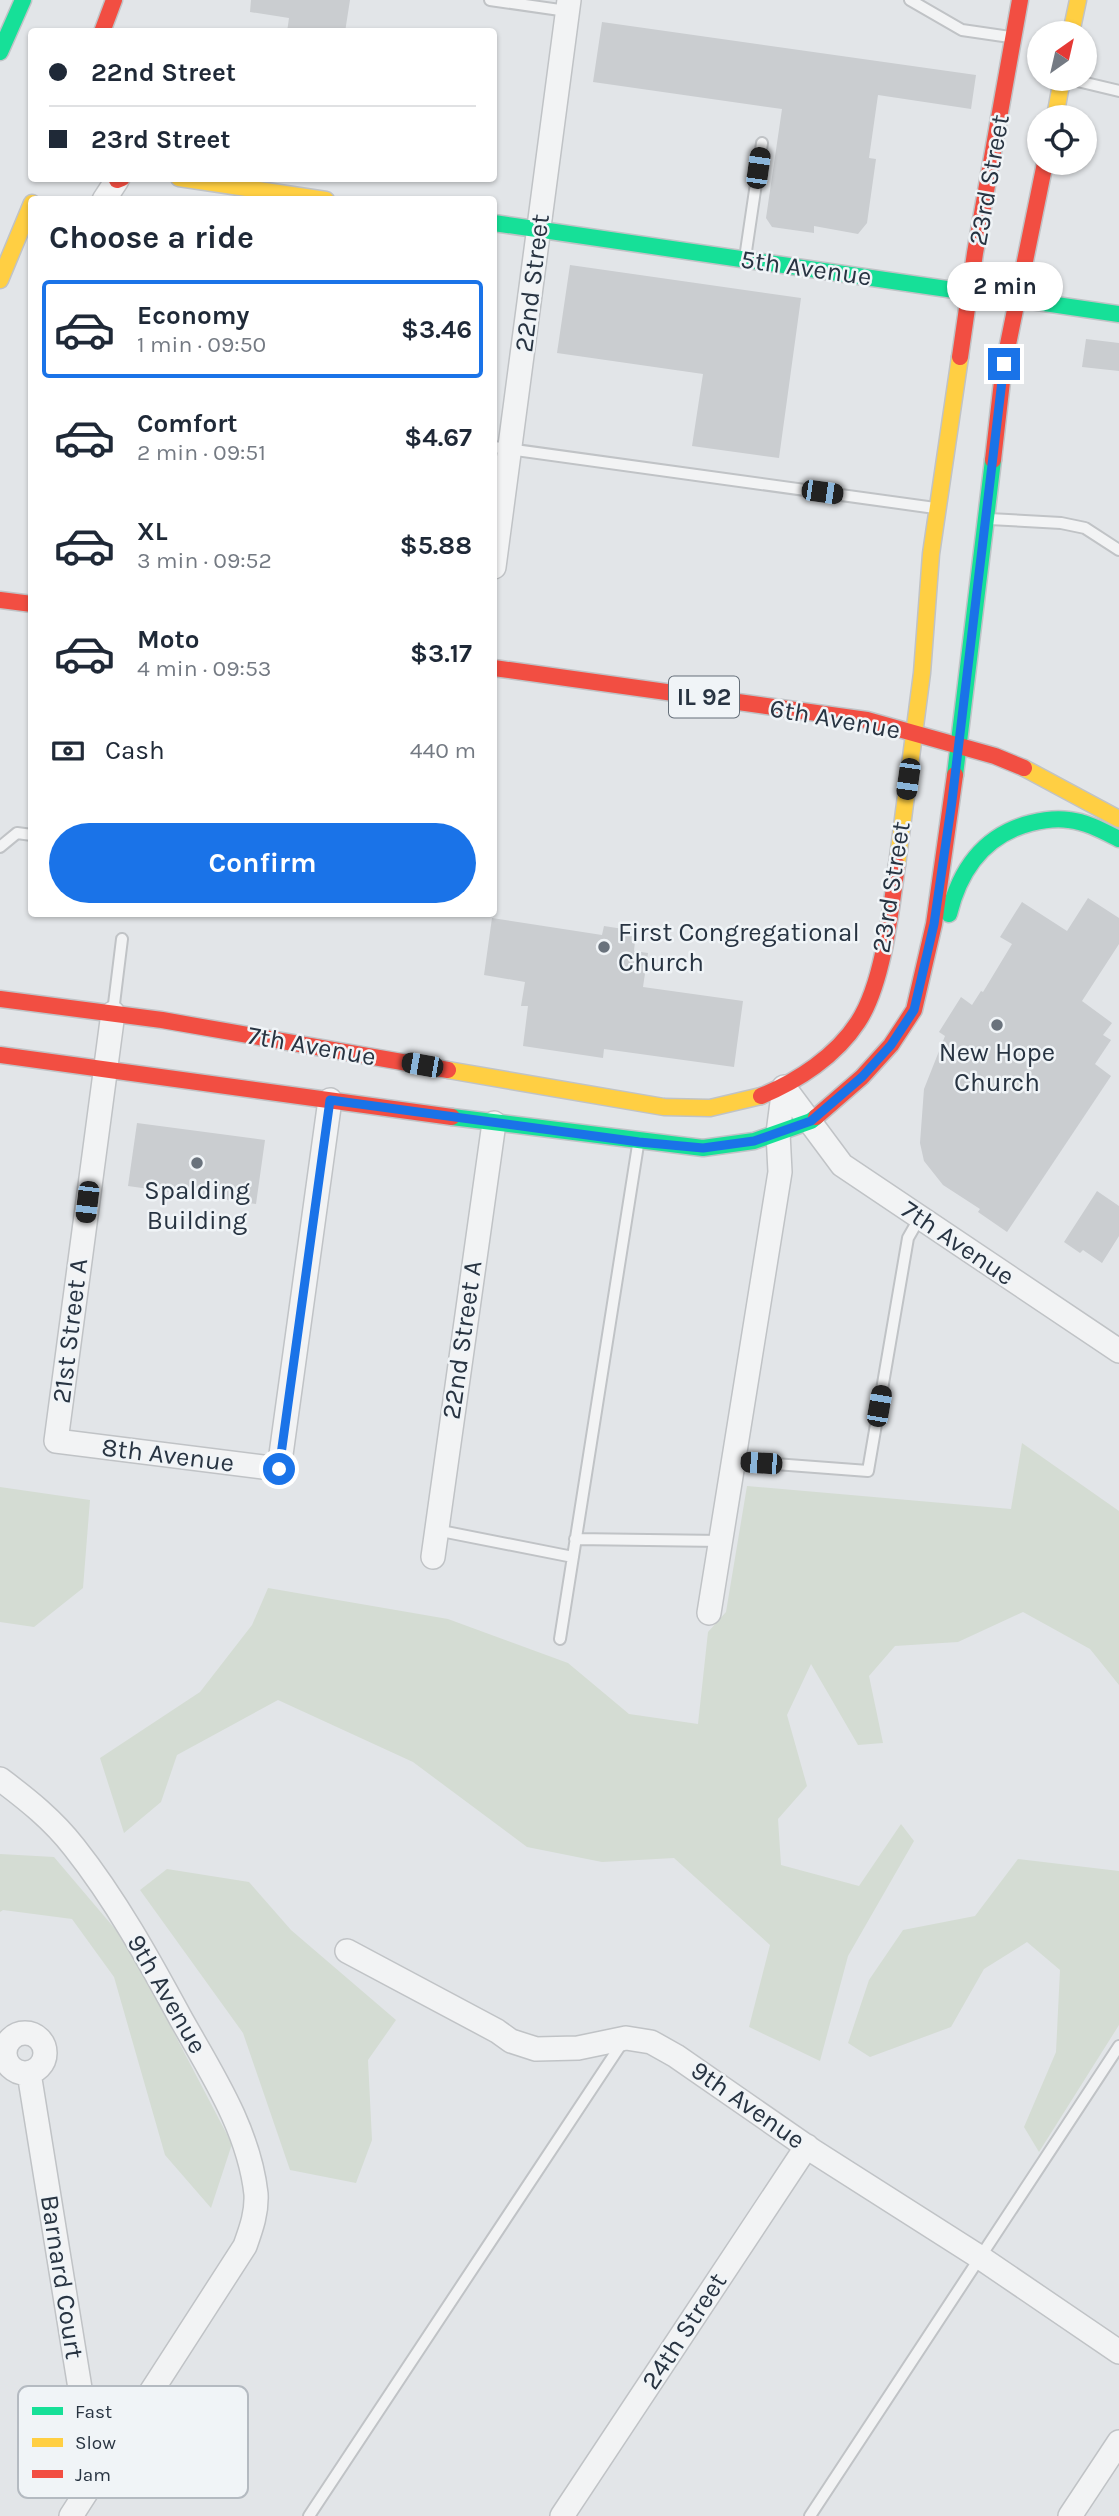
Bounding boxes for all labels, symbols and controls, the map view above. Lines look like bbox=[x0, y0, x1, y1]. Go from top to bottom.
north arrow bbox=[1027, 21, 1097, 91]
map controls bbox=[1027, 21, 1097, 175]
text: 22nd Street bbox=[91, 57, 236, 88]
button: locate bbox=[1027, 105, 1097, 175]
street label: 23rd Street bbox=[962, 112, 1016, 248]
text: 23rd Street bbox=[91, 124, 231, 155]
car bbox=[745, 146, 772, 190]
street label: 22nd Street bbox=[508, 212, 556, 354]
text: Choose a ride bbox=[49, 219, 254, 256]
street label: 5th Avenue bbox=[739, 243, 873, 293]
callout: 2 min bbox=[946, 262, 1062, 312]
text: 2 min bbox=[973, 273, 1037, 300]
icon: car bbox=[53, 298, 116, 361]
text: Economy bbox=[137, 300, 249, 331]
text: $3.46 bbox=[401, 314, 472, 345]
text: 1 min · 09:50 bbox=[137, 331, 266, 358]
route end bbox=[988, 348, 1020, 380]
icon: car bbox=[53, 406, 116, 469]
text: Comfort bbox=[137, 408, 238, 439]
text: $4.67 bbox=[404, 422, 472, 453]
text: 2 min · 09:51 bbox=[137, 439, 266, 466]
car bbox=[800, 479, 845, 505]
icon: car bbox=[53, 514, 116, 577]
text: XL bbox=[137, 516, 168, 547]
text: $5.88 bbox=[400, 530, 472, 561]
text: 3 min · 09:52 bbox=[137, 547, 272, 574]
icon: car bbox=[53, 622, 116, 685]
text: Moto bbox=[137, 624, 199, 655]
text: $3.17 bbox=[410, 638, 472, 669]
text: 4 min · 09:53 bbox=[137, 655, 271, 682]
road number: IL 92 bbox=[669, 676, 739, 718]
street label: 6th Avenue bbox=[767, 692, 903, 746]
icon: cash bbox=[49, 732, 87, 770]
text: Cash bbox=[105, 735, 165, 766]
text: 440 m bbox=[410, 737, 476, 764]
car bbox=[895, 757, 922, 801]
street label: 23rd Street bbox=[865, 819, 917, 955]
button: Confirm bbox=[49, 823, 476, 903]
place label: First Congregational Church bbox=[618, 917, 860, 978]
marker: First Congregational Church bbox=[596, 939, 612, 955]
marker: New Hope Church bbox=[989, 1017, 1005, 1033]
street label: 7th Avenue bbox=[246, 1019, 378, 1073]
place label: New Hope Church bbox=[939, 1037, 1055, 1098]
car bbox=[400, 1051, 445, 1079]
marker: Spalding Building bbox=[189, 1155, 205, 1171]
place label: Spalding Building bbox=[144, 1175, 250, 1236]
car bbox=[75, 1180, 100, 1224]
street label: 7th Avenue bbox=[896, 1194, 1020, 1292]
street label: 21st Street A bbox=[46, 1257, 94, 1405]
street label: 22nd Street A bbox=[436, 1259, 488, 1421]
car bbox=[866, 1383, 893, 1429]
street label: 8th Avenue bbox=[100, 1431, 236, 1479]
car bbox=[740, 1451, 783, 1475]
route start bbox=[263, 1453, 295, 1485]
street label: 9th Avenue bbox=[121, 1929, 213, 2059]
street label: 9th Avenue bbox=[685, 2054, 811, 2156]
street label: Barnard Court bbox=[34, 2193, 90, 2362]
street label: 24th Street bbox=[635, 2267, 733, 2395]
legend bbox=[18, 2386, 248, 2498]
text: Fast bbox=[75, 2401, 112, 2423]
text: Slow bbox=[75, 2432, 116, 2454]
text: Jam bbox=[75, 2464, 111, 2486]

